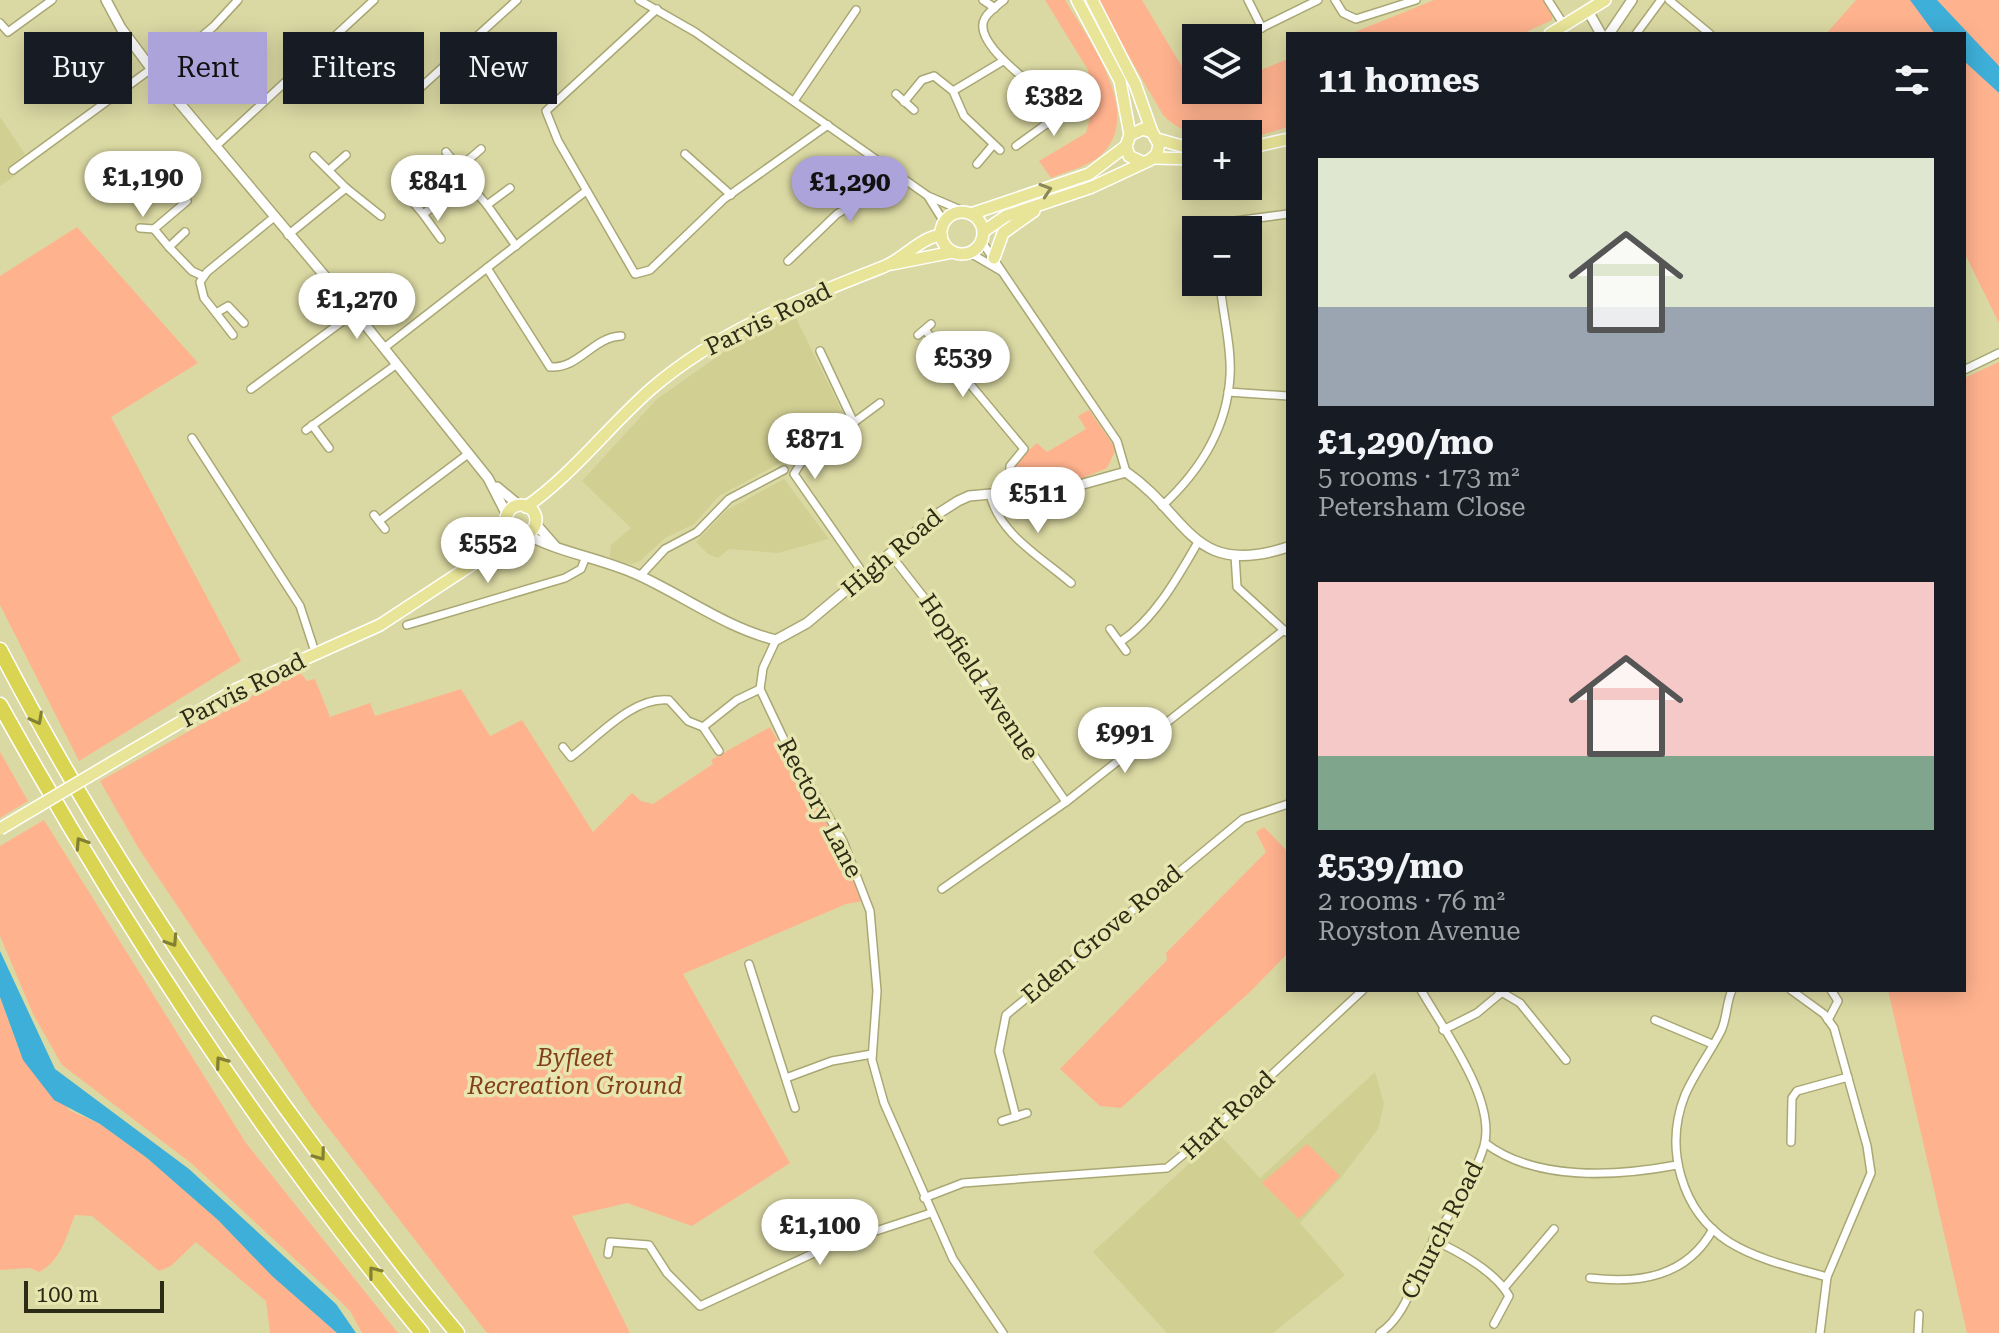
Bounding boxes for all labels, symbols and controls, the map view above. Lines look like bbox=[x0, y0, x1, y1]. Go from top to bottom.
map controls bbox=[1182, 24, 1262, 296]
button: layers bbox=[1182, 24, 1262, 104]
chip: Buy bbox=[24, 32, 132, 104]
chip: Rent bbox=[148, 32, 267, 104]
chip: Filters bbox=[283, 32, 424, 104]
chip: New bbox=[440, 32, 557, 104]
icon: filters bbox=[1890, 58, 1934, 102]
text: 11 homes bbox=[1318, 60, 1480, 100]
pin: £382 bbox=[1007, 70, 1101, 138]
text: £382 bbox=[1025, 81, 1083, 111]
button: + bbox=[1182, 120, 1262, 200]
pin: £1,190 bbox=[78, 151, 208, 219]
pin: £841 bbox=[391, 155, 485, 223]
pin: £1,290 bbox=[785, 156, 915, 224]
text: £1,190 bbox=[102, 162, 184, 192]
text: £841 bbox=[409, 166, 467, 196]
text: £1,290 bbox=[809, 167, 891, 197]
one-way arrow bbox=[1039, 183, 1052, 199]
icon: home bbox=[1554, 210, 1698, 354]
button: − bbox=[1182, 216, 1262, 296]
pin: £1,270 bbox=[292, 273, 422, 341]
street label: Parvis Road bbox=[701, 277, 835, 361]
text: £1,270 bbox=[316, 284, 398, 314]
pin: £539 bbox=[916, 331, 1010, 399]
text: £539 bbox=[934, 342, 992, 372]
pin: £871 bbox=[768, 413, 862, 481]
text: £1,290/mo bbox=[1318, 422, 1494, 462]
text: £871 bbox=[786, 424, 844, 454]
text: 5 rooms · 173 m² bbox=[1318, 462, 1520, 492]
pin: £511 bbox=[991, 467, 1085, 535]
text: £511 bbox=[1009, 478, 1067, 508]
text: Petersham Close bbox=[1318, 492, 1525, 522]
street label: High Road bbox=[836, 503, 948, 603]
pin: £552 bbox=[441, 517, 535, 585]
text: £552 bbox=[459, 528, 517, 558]
street label: Hopfield Avenue bbox=[913, 589, 1045, 765]
icon: home bbox=[1554, 634, 1698, 778]
street label: Parvis Road bbox=[176, 647, 310, 733]
pin: £991 bbox=[1078, 707, 1172, 775]
one-way arrow bbox=[27, 710, 43, 725]
text: £991 bbox=[1096, 718, 1154, 748]
street label: Rectory Lane bbox=[772, 734, 868, 882]
one-way arrow bbox=[75, 837, 90, 852]
text: £539/mo bbox=[1318, 846, 1464, 886]
street label: Eden Grove Road bbox=[1016, 859, 1188, 1009]
text: 2 rooms · 76 m² bbox=[1318, 886, 1505, 916]
text: Royston Avenue bbox=[1318, 916, 1521, 946]
one-way arrow bbox=[162, 932, 177, 947]
park label: Byfleet Recreation Ground bbox=[466, 1044, 683, 1100]
one-way arrow bbox=[216, 1056, 231, 1070]
street label: Hart Road bbox=[1176, 1065, 1280, 1165]
one-way arrow bbox=[310, 1146, 325, 1160]
street label: Church Road bbox=[1395, 1156, 1489, 1304]
pin: £1,100 bbox=[755, 1199, 885, 1267]
text: £1,100 bbox=[779, 1210, 861, 1240]
one-way arrow bbox=[370, 1266, 384, 1281]
scale bar bbox=[24, 1277, 164, 1313]
text: 100 m bbox=[36, 1282, 99, 1307]

